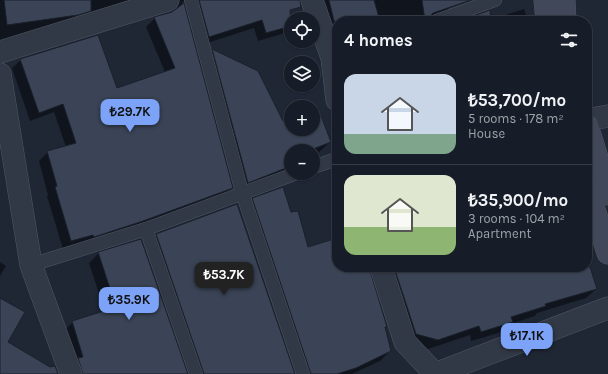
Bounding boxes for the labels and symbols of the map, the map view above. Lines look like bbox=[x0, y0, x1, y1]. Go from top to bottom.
pin: ₺29.7K bbox=[97, 99, 163, 133]
pin: ₺53.7K bbox=[191, 262, 257, 296]
pin: ₺35.9K bbox=[96, 287, 162, 321]
pin: ₺17.1K bbox=[494, 323, 560, 357]

